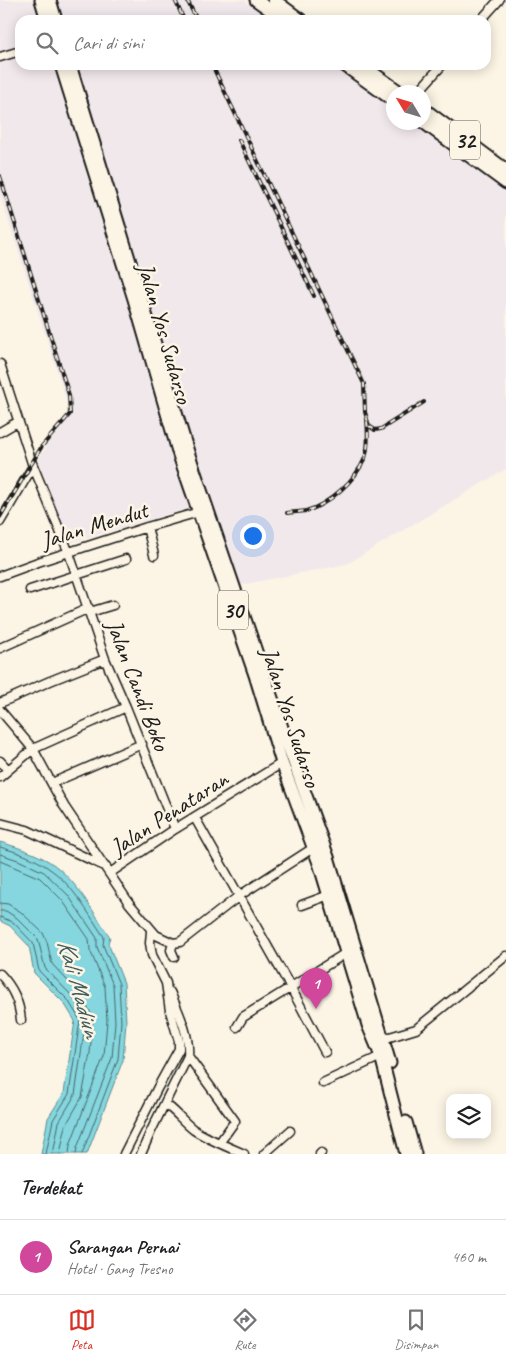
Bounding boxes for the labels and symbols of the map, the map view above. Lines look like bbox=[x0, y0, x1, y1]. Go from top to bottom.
north arrow bbox=[386, 85, 431, 130]
road number: 32 bbox=[450, 120, 480, 160]
street label: Jalan Yos Sudarso bbox=[130, 258, 200, 408]
street label: Jalan Mendut bbox=[36, 494, 153, 556]
your location bbox=[240, 523, 266, 549]
road number: 30 bbox=[218, 590, 248, 630]
street label: Jalan Candi Boko bbox=[99, 614, 177, 756]
street label: Jalan Yos Sudarso bbox=[254, 642, 328, 792]
street label: Jalan Penataran bbox=[104, 763, 235, 863]
water label: Kali Madiun bbox=[50, 936, 109, 1044]
pin: 1 bbox=[300, 968, 332, 1009]

